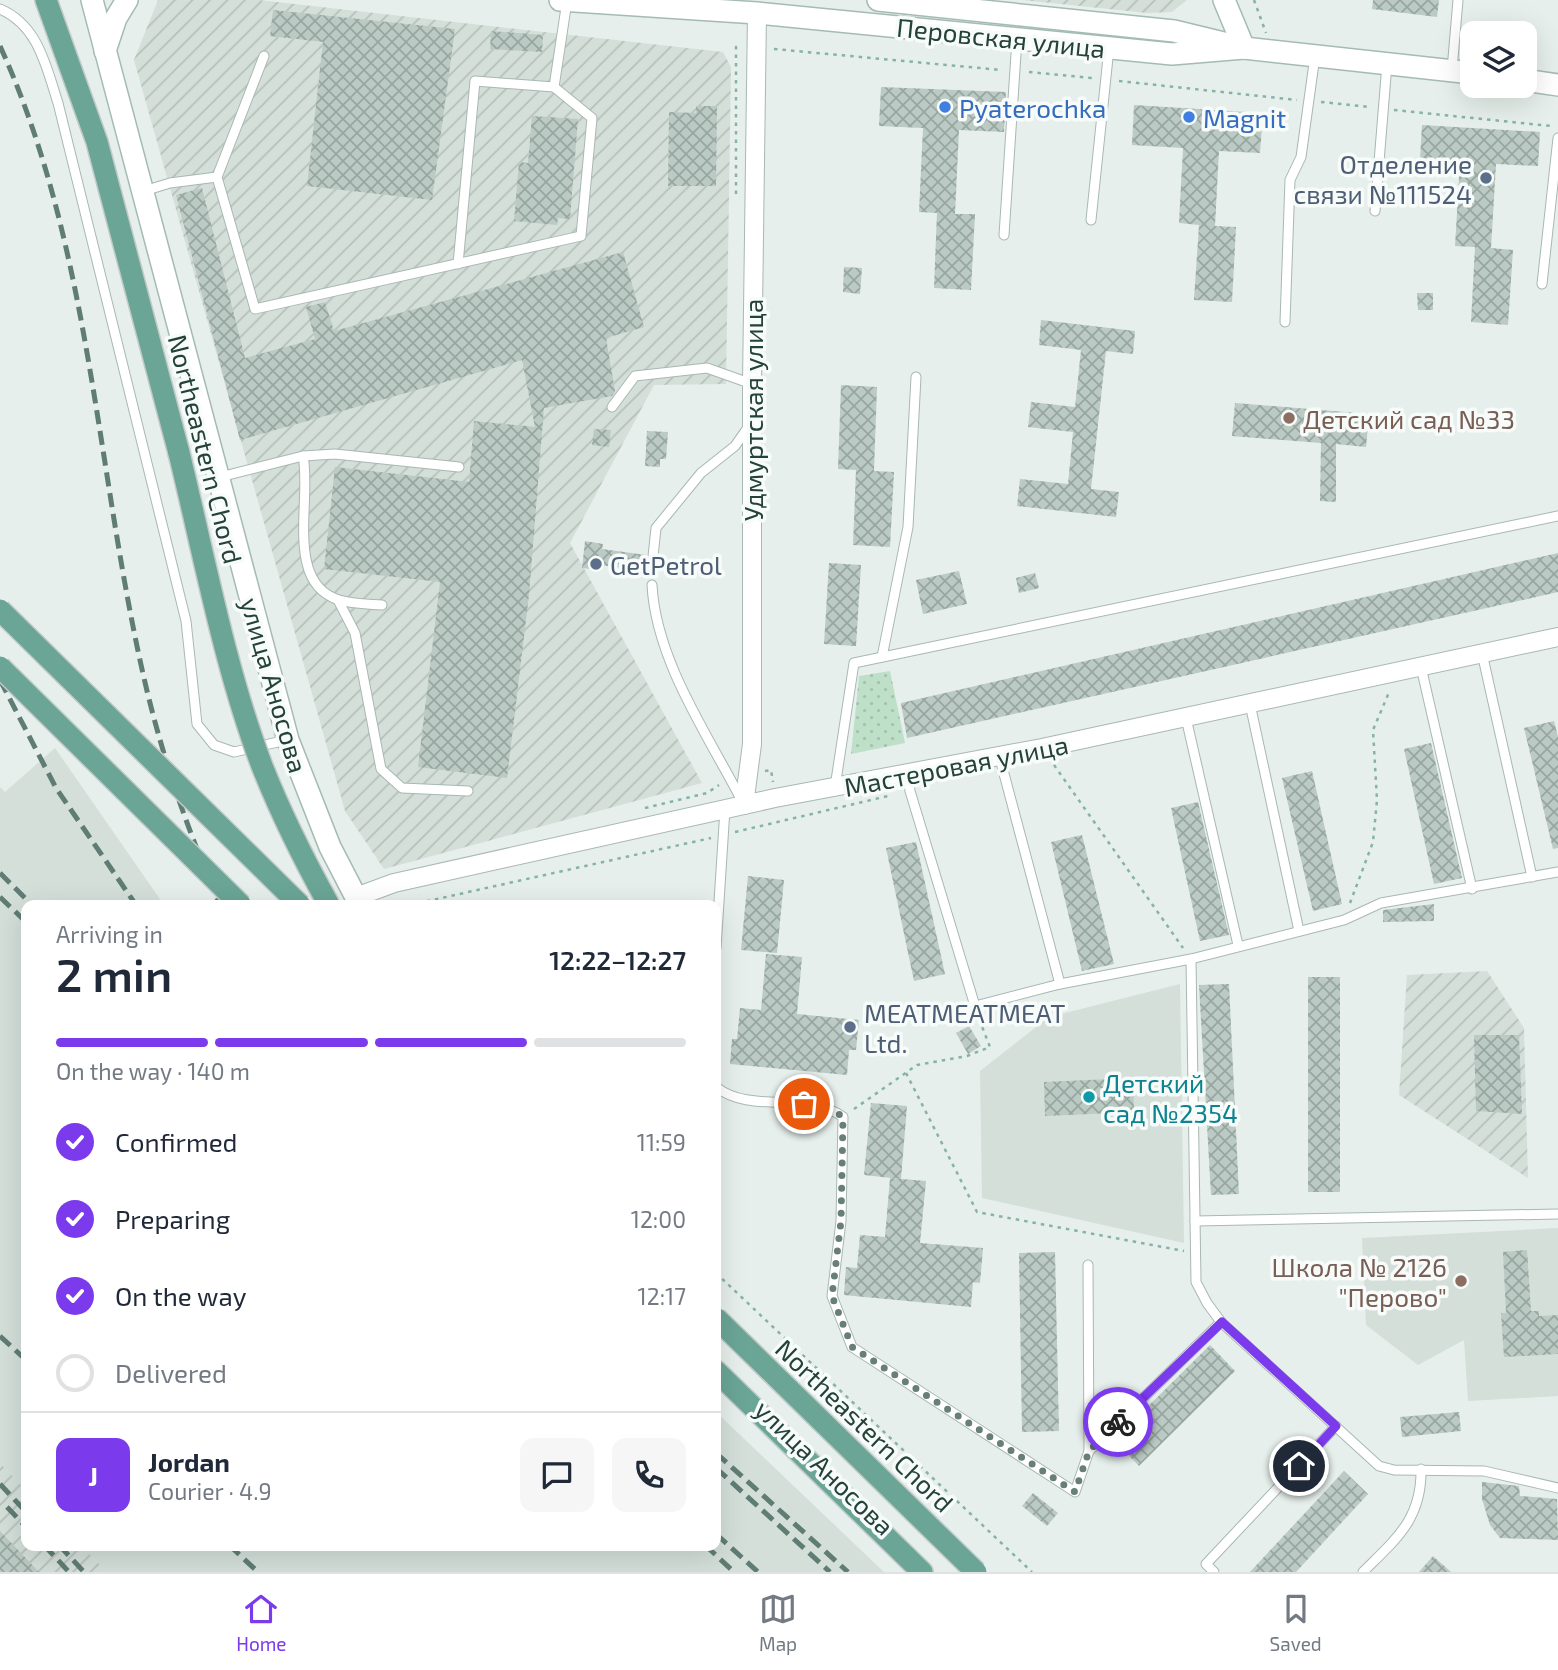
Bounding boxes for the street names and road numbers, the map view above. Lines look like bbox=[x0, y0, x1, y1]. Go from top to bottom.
street label: Перовская улица bbox=[895, 11, 1107, 64]
street label: Удмуртская улица bbox=[737, 299, 769, 521]
street label: Northeastern Chord bbox=[163, 331, 249, 567]
street label: улица Аносова bbox=[234, 594, 315, 776]
street label: Мастеровая улица bbox=[841, 728, 1071, 803]
street label: Northeastern Chord bbox=[770, 1332, 960, 1518]
street label: улица Аносова bbox=[749, 1393, 901, 1542]

